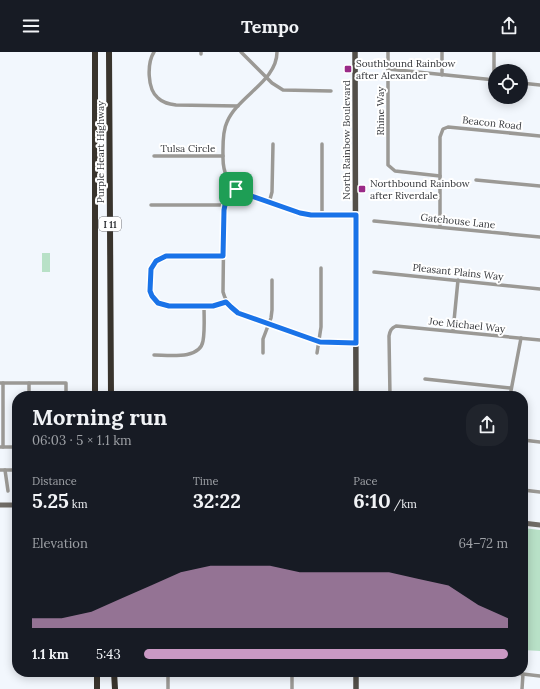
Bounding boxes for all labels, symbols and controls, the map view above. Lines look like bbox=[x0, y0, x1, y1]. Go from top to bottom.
icon: menu bbox=[20, 15, 42, 37]
text: Tempo bbox=[241, 15, 299, 38]
icon: share bbox=[498, 15, 520, 37]
place label: Southbound Rainbow after Alexander bbox=[356, 57, 456, 82]
marker: Southbound Rainbow after Alexander bbox=[343, 64, 353, 74]
map controls bbox=[488, 64, 528, 104]
button: locate bbox=[488, 64, 528, 104]
street label: North Rainbow Boulevard bbox=[340, 80, 353, 200]
street label: Rhine Way bbox=[374, 86, 387, 136]
street label: Purple Heart Highway bbox=[94, 100, 107, 203]
street label: Beacon Road bbox=[462, 113, 522, 133]
street label: Tulsa Circle bbox=[161, 142, 216, 155]
pin bbox=[219, 172, 253, 206]
place label: Northbound Rainbow after Riverdale bbox=[370, 177, 470, 202]
icon: arrive bbox=[225, 178, 247, 200]
marker: Northbound Rainbow after Riverdale bbox=[357, 184, 367, 194]
street label: Gatehouse Lane bbox=[420, 211, 497, 231]
road number: I 11 bbox=[99, 217, 121, 231]
street label: Pleasant Plains Way bbox=[412, 261, 505, 283]
street label: Joe Michael Way bbox=[427, 314, 507, 336]
text: Morning run bbox=[32, 403, 167, 431]
button: share bbox=[466, 404, 508, 446]
text: 06:03 · 5 × 1.1 km bbox=[32, 432, 132, 449]
text: Distance bbox=[32, 474, 77, 488]
text: Time bbox=[193, 474, 219, 488]
text: Pace bbox=[353, 474, 377, 488]
text: 5.25 bbox=[32, 488, 69, 513]
text: 32:22 bbox=[193, 488, 241, 513]
text: 6:10 bbox=[353, 488, 391, 513]
text: km bbox=[69, 497, 88, 511]
text: /km bbox=[391, 497, 417, 511]
text: Elevation bbox=[32, 535, 88, 552]
text: 64–72 m bbox=[459, 535, 508, 552]
text: 1.1 km bbox=[32, 646, 69, 663]
text: 5:43 bbox=[96, 646, 121, 663]

